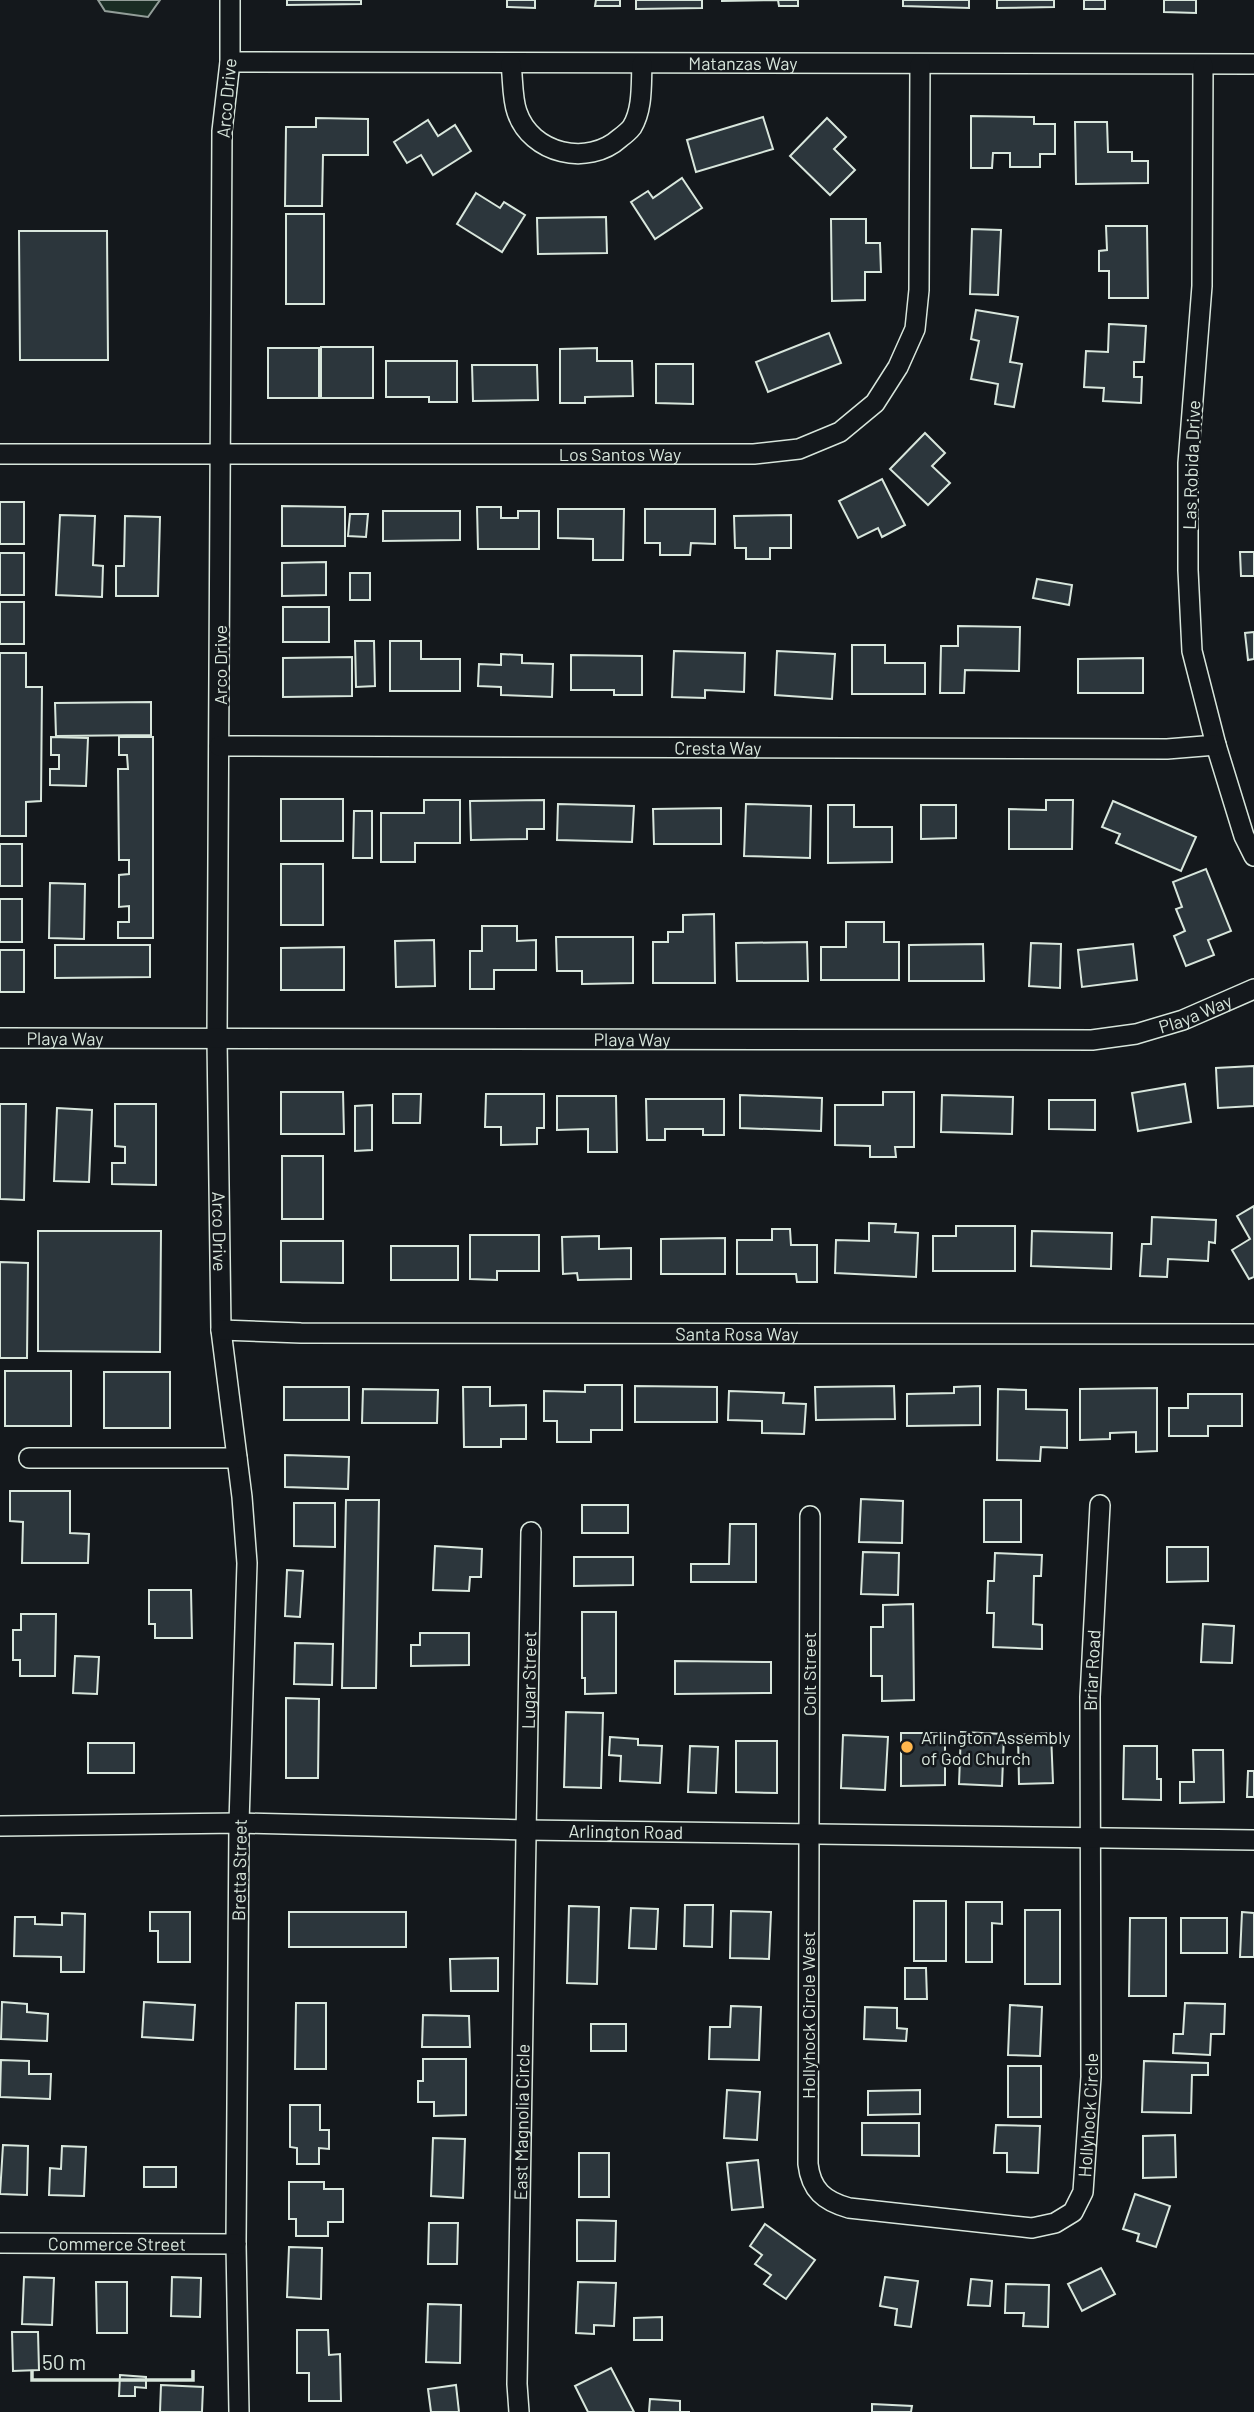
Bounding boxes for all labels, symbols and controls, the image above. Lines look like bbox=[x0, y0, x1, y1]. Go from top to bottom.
street label: Matanzas Way bbox=[688, 52, 798, 74]
street label: Arco Drive bbox=[212, 57, 240, 139]
street label: Las Robida Drive bbox=[1178, 400, 1204, 530]
street label: Los Santos Way bbox=[559, 443, 681, 465]
street label: Arco Drive bbox=[209, 625, 231, 705]
street label: Cresta Way bbox=[674, 736, 762, 759]
street label: Playa Way bbox=[1156, 989, 1235, 1038]
street label: Playa Way bbox=[26, 1027, 104, 1049]
street label: Playa Way bbox=[593, 1028, 671, 1050]
street label: Arco Drive bbox=[208, 1191, 231, 1272]
street label: Santa Rosa Way bbox=[675, 1322, 799, 1345]
street label: Briar Road bbox=[1079, 1629, 1104, 1711]
street label: Lugar Street bbox=[517, 1631, 540, 1729]
street label: Colt Street bbox=[798, 1632, 820, 1716]
place label: Arlington Assembly of God Church bbox=[921, 1726, 1071, 1769]
marker: Arlington Assembly of God Church bbox=[899, 1739, 915, 1755]
street label: Bretta Street bbox=[227, 1819, 251, 1921]
street label: Arlington Road bbox=[568, 1820, 683, 1843]
street label: Hollyhock Circle West bbox=[797, 1931, 819, 2099]
street label: East Magnolia Circle bbox=[509, 2044, 534, 2201]
street label: Hollyhock Circle bbox=[1073, 2053, 1102, 2178]
street label: Commerce Street bbox=[48, 2232, 186, 2255]
scale bar bbox=[32, 2338, 192, 2382]
text: 50 m bbox=[42, 2349, 86, 2374]

